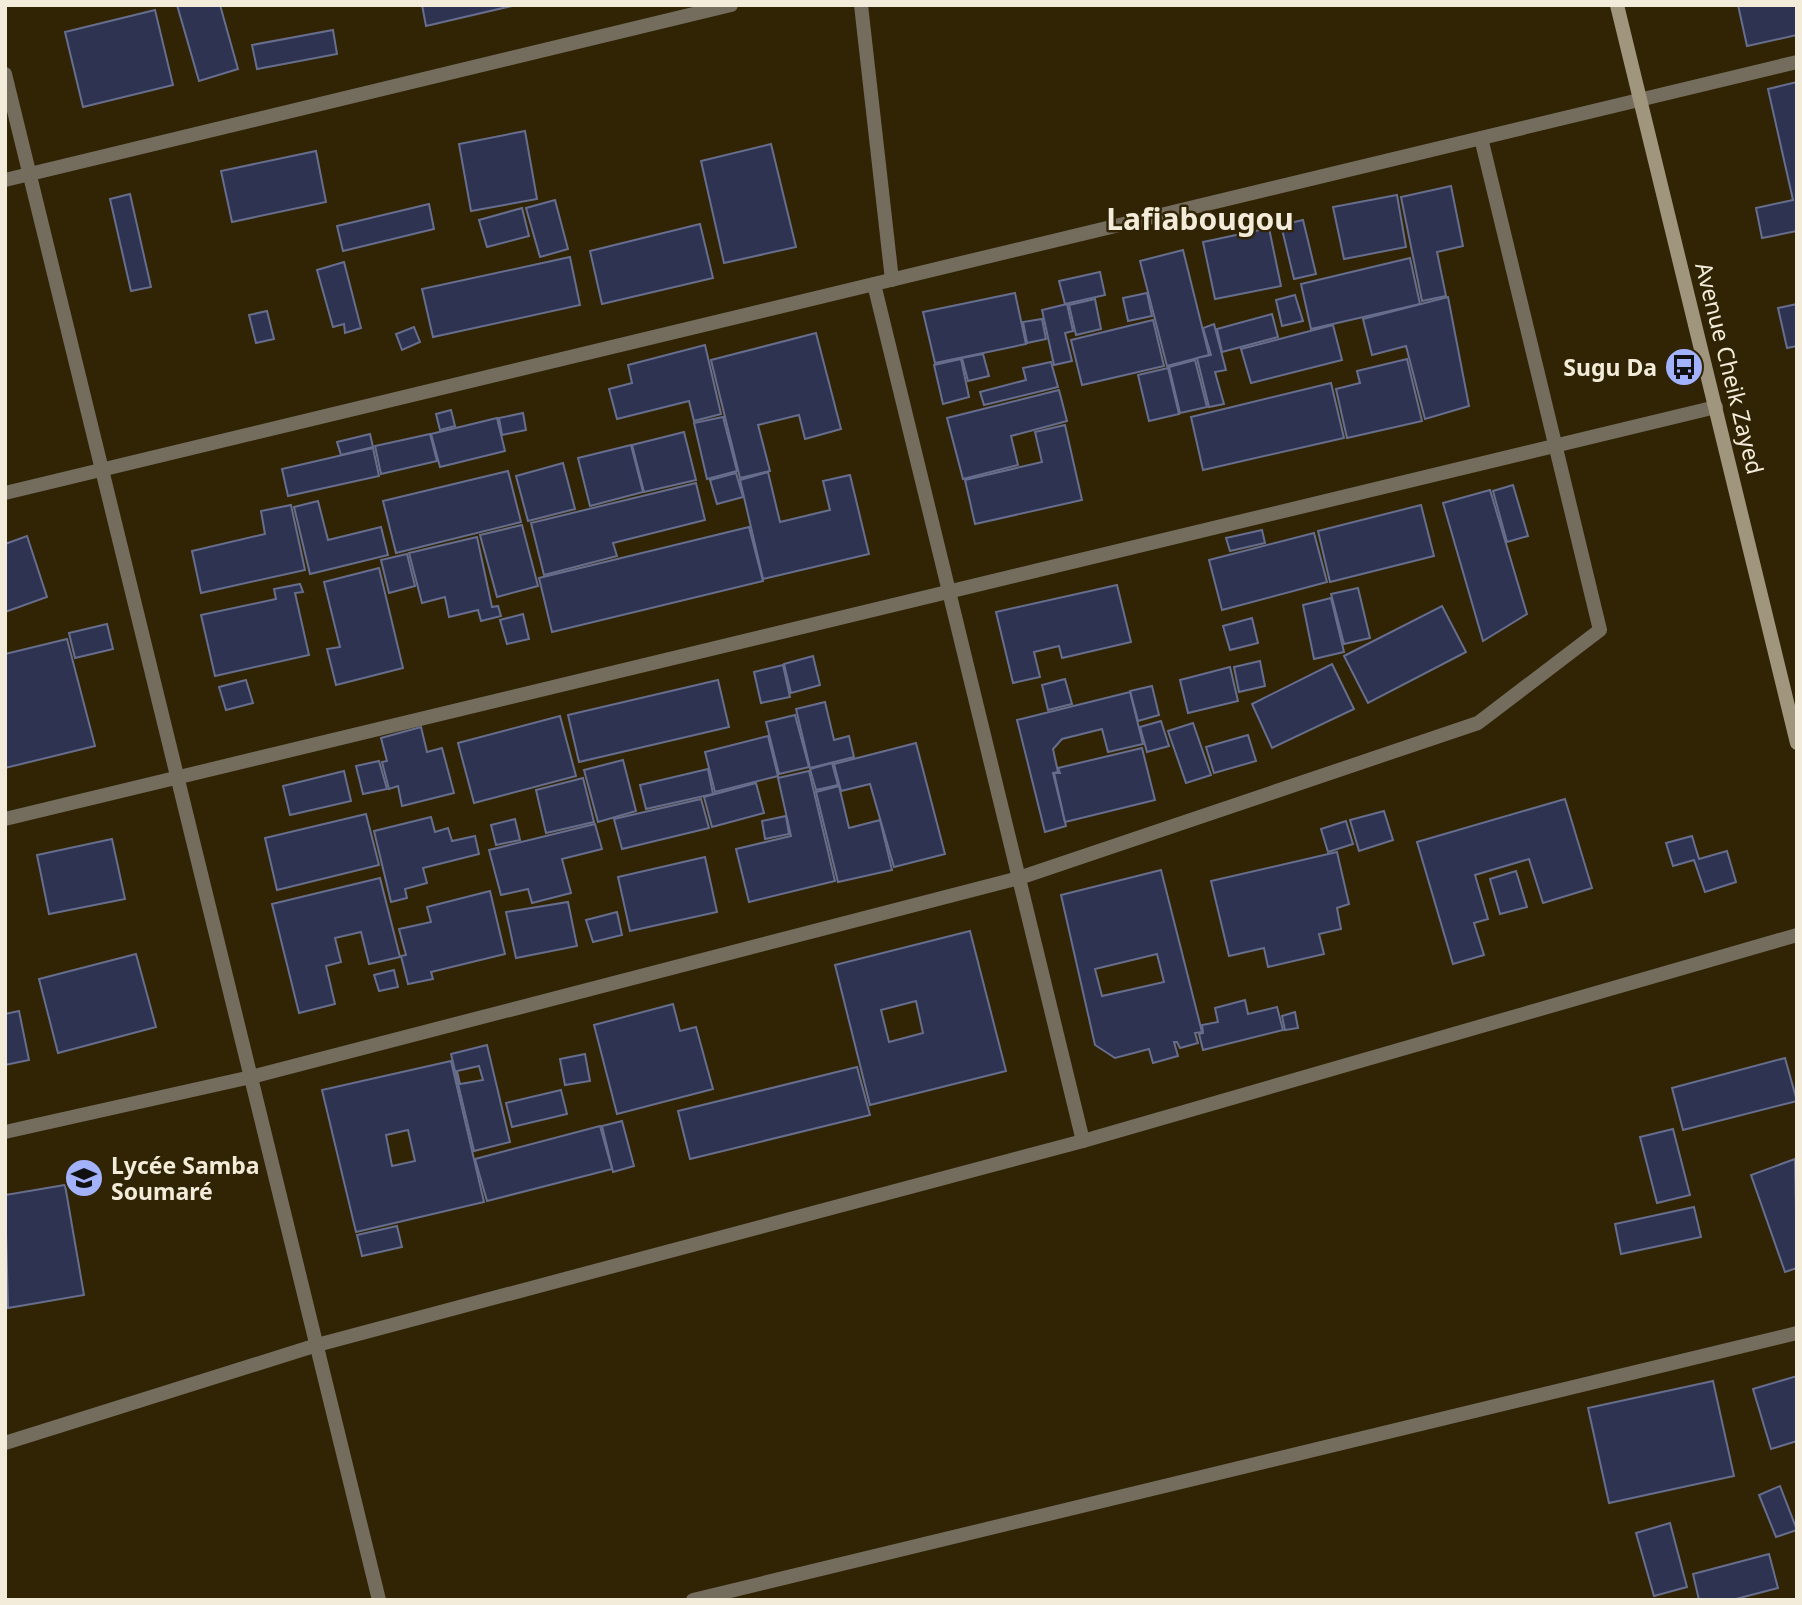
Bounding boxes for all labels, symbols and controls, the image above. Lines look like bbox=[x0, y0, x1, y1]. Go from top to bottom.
district label: Lafiabougou bbox=[1106, 198, 1294, 239]
street label: Avenue Cheik Zayed bbox=[1688, 259, 1772, 477]
bus stop icon: Sugu Da bbox=[1663, 346, 1705, 388]
place label: Sugu Da bbox=[1563, 351, 1657, 383]
place label: Lycée Samba Soumaré bbox=[111, 1149, 260, 1207]
school or university icon: Lycée Samba Soumaré bbox=[63, 1157, 105, 1199]

